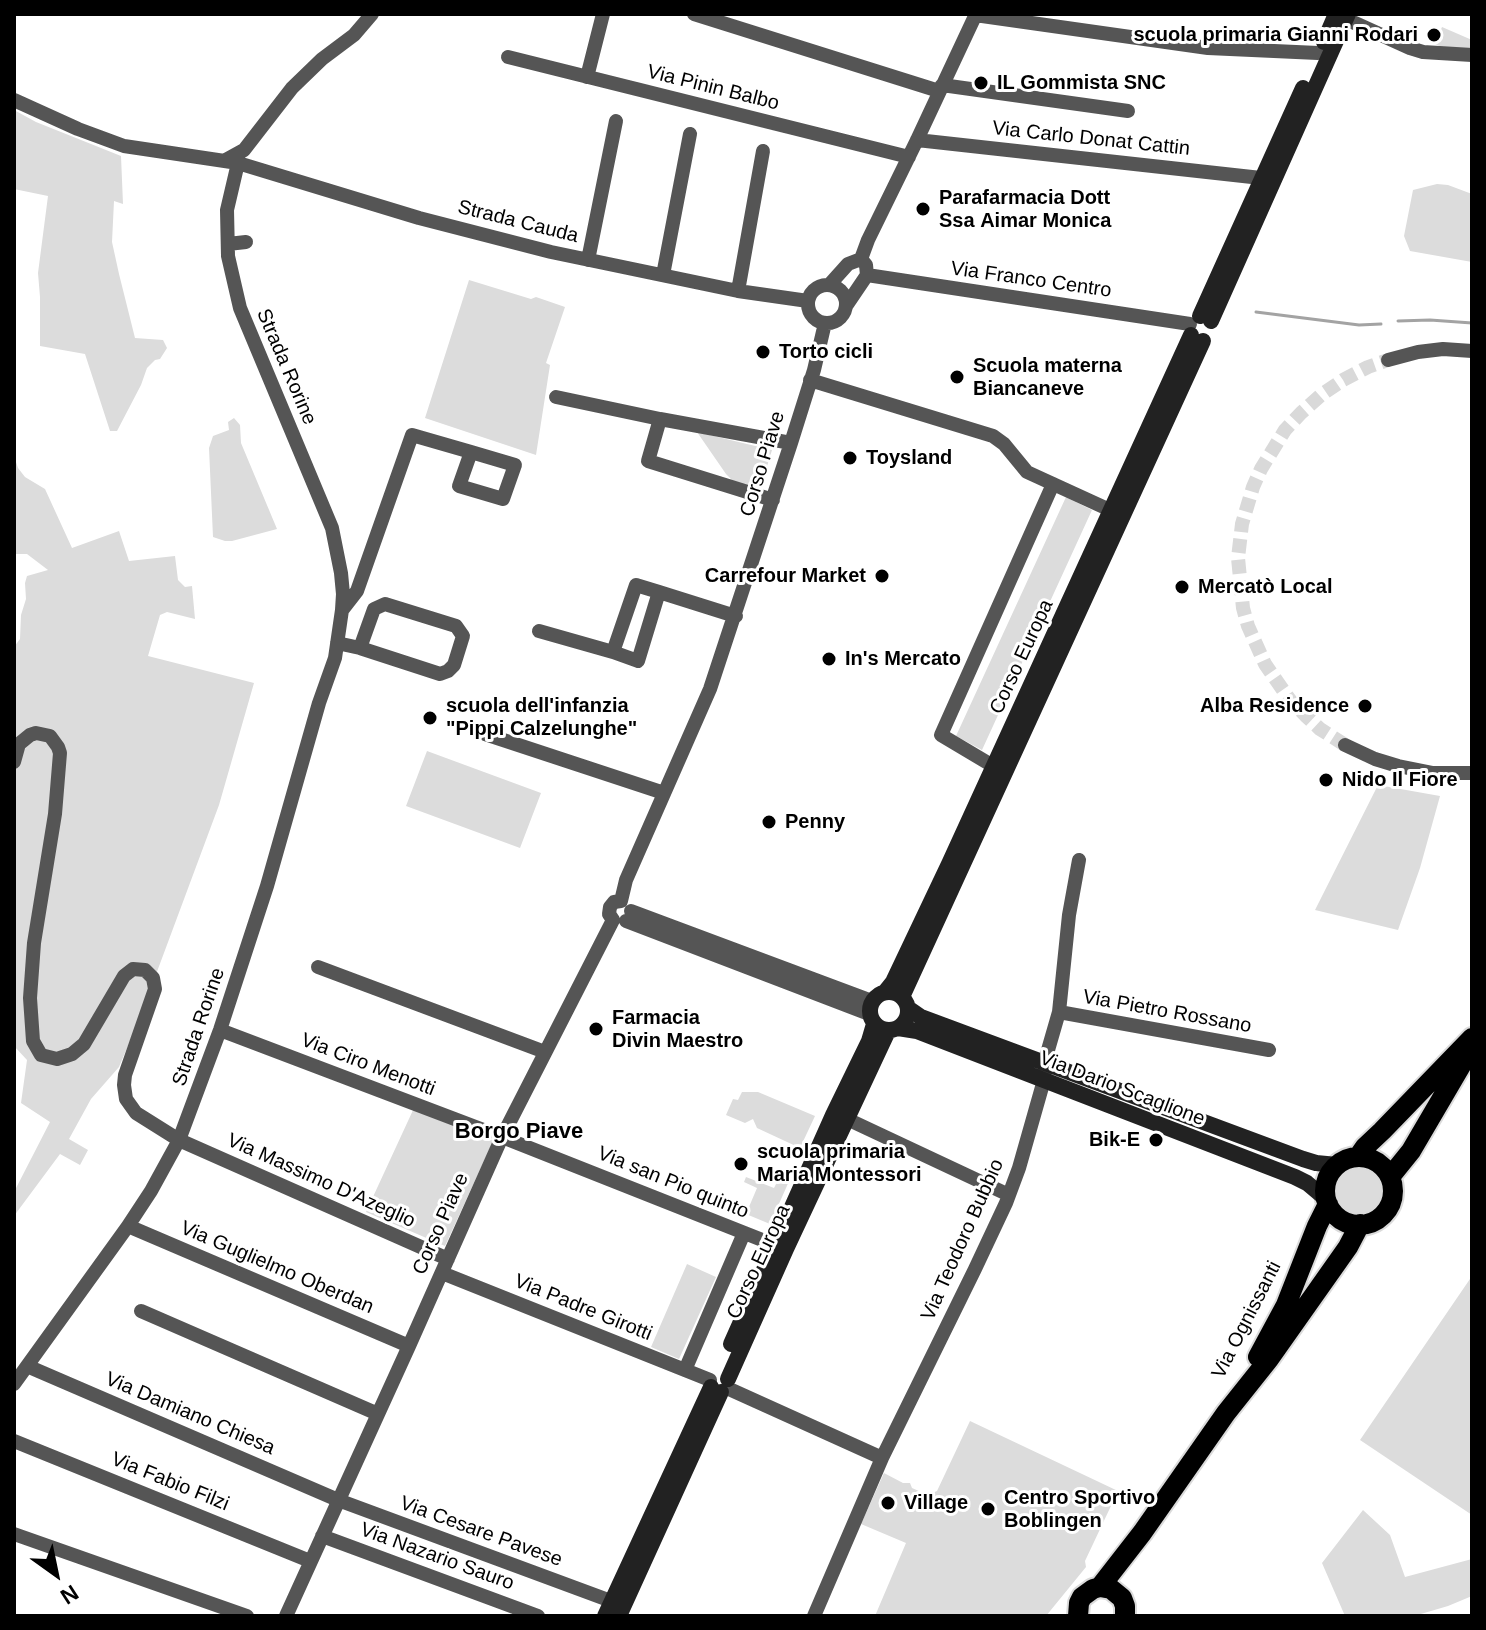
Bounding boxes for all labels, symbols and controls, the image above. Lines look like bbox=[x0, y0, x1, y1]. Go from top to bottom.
place label: scuola primaria Gianni Rodari bbox=[1133, 23, 1418, 47]
marker: scuola primaria Gianni Rodari bbox=[1425, 26, 1443, 44]
street label: Via Pinin Balbo bbox=[644, 60, 782, 116]
place label: IL Gommista SNC bbox=[997, 71, 1166, 95]
marker: IL Gommista SNC bbox=[972, 74, 990, 92]
street label: Via Carlo Donat Cattin bbox=[991, 117, 1191, 161]
place label: Parafarmacia Dott Ssa Aimar Monica bbox=[939, 186, 1111, 233]
street label: Strada Cauda bbox=[455, 195, 581, 249]
marker: Parafarmacia Dott Ssa Aimar Monica bbox=[914, 200, 932, 218]
street label: Via Franco Centro bbox=[949, 257, 1113, 303]
street label: Strada Rorine bbox=[251, 306, 321, 428]
place label: Torto cicli bbox=[779, 340, 873, 364]
marker: Torto cicli bbox=[754, 343, 772, 361]
place label: Scuola materna Biancaneve bbox=[973, 354, 1122, 401]
marker: Scuola materna Biancaneve bbox=[948, 368, 966, 386]
street label: Corso Piave bbox=[736, 408, 790, 520]
place label: Toysland bbox=[866, 446, 952, 470]
marker: Toysland bbox=[841, 449, 859, 467]
place label: Carrefour Market bbox=[705, 564, 866, 588]
marker: Carrefour Market bbox=[873, 567, 891, 585]
place label: Mercatò Local bbox=[1198, 575, 1332, 599]
marker: Mercatò Local bbox=[1173, 578, 1191, 596]
street label: Corso Europa bbox=[985, 596, 1059, 718]
place label: In's Mercato bbox=[845, 647, 961, 671]
marker: In's Mercato bbox=[820, 650, 838, 668]
place label: scuola dell'infanzia "Pippi Calzelunghe" bbox=[446, 694, 637, 741]
place label: Alba Residence bbox=[1200, 694, 1349, 718]
marker: Alba Residence bbox=[1356, 697, 1374, 715]
marker: scuola dell'infanzia "Pippi Calzelunghe" bbox=[421, 709, 439, 727]
place label: Nido Il Fiore bbox=[1342, 768, 1458, 792]
marker: Nido Il Fiore bbox=[1317, 771, 1335, 789]
place label: Penny bbox=[785, 810, 845, 834]
marker: Penny bbox=[760, 813, 778, 831]
street label: Strada Rorine bbox=[168, 965, 230, 1089]
street label: Via Pietro Rossano bbox=[1081, 985, 1253, 1039]
place label: Farmacia Divin Maestro bbox=[612, 1006, 743, 1053]
marker: Farmacia Divin Maestro bbox=[587, 1020, 605, 1038]
street label: Via Ciro Menotti bbox=[297, 1028, 439, 1102]
street label: Via Dario Scaglione bbox=[1036, 1046, 1208, 1132]
district label: Borgo Piave bbox=[455, 1119, 583, 1145]
place label: Bik-E bbox=[1089, 1128, 1140, 1152]
street label: Via Massimo D'Azeglio bbox=[223, 1129, 419, 1233]
marker: Bik-E bbox=[1147, 1131, 1165, 1149]
place label: scuola primaria Maria Montessori bbox=[757, 1140, 921, 1187]
street label: Via san Pio quinto bbox=[594, 1142, 752, 1224]
marker: scuola primaria Maria Montessori bbox=[732, 1155, 750, 1173]
street label: Via Teodoro Bubbio bbox=[917, 1156, 1009, 1324]
street label: Corso Piave bbox=[408, 1169, 474, 1279]
street label: Corso Europa bbox=[722, 1201, 796, 1323]
street label: Via Guglielmo Oberdan bbox=[177, 1216, 377, 1320]
street label: Via Ognissanti bbox=[1207, 1257, 1287, 1383]
street label: Via Padre Girotti bbox=[511, 1269, 655, 1347]
street label: Via Damiano Chiesa bbox=[102, 1367, 278, 1461]
street label: Via Fabio Filzi bbox=[107, 1447, 233, 1517]
place label: Centro Sportivo Boblingen bbox=[1004, 1486, 1155, 1533]
place label: Village bbox=[904, 1491, 968, 1515]
street label: Via Cesare Pavese bbox=[397, 1492, 565, 1572]
marker: Village bbox=[879, 1494, 897, 1512]
marker: Centro Sportivo Boblingen bbox=[979, 1500, 997, 1518]
street label: Via Nazario Sauro bbox=[357, 1518, 517, 1596]
north arrow bbox=[16, 1534, 96, 1614]
text: N bbox=[56, 1580, 83, 1609]

